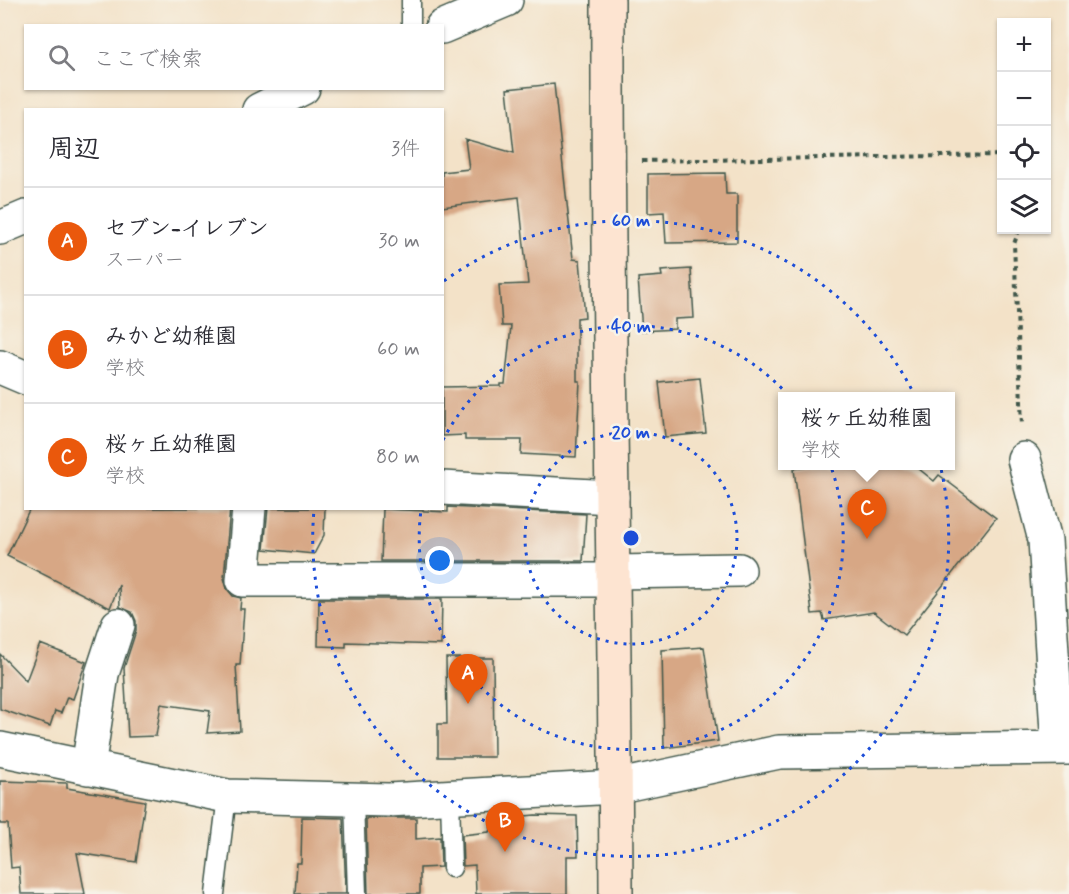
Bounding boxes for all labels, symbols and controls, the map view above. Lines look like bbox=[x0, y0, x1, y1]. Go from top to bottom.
map controls bbox=[997, 18, 1051, 234]
button: + bbox=[997, 18, 1051, 72]
search box bbox=[24, 24, 444, 90]
icon: search bbox=[45, 41, 78, 74]
text: ここで検索 bbox=[93, 46, 203, 74]
button: − bbox=[997, 72, 1051, 126]
button: locate bbox=[997, 126, 1051, 180]
text: 周辺 bbox=[48, 133, 100, 167]
text: 3件 bbox=[391, 136, 420, 163]
button: layers bbox=[997, 180, 1051, 234]
text: 60 m bbox=[612, 209, 650, 233]
text: セブン-イレブン bbox=[105, 215, 269, 243]
text: A bbox=[61, 228, 74, 255]
text: 30 m bbox=[378, 228, 420, 255]
text: スーパー bbox=[105, 247, 184, 274]
text: 40 m bbox=[611, 315, 651, 339]
text: みかど幼稚園 bbox=[105, 323, 237, 351]
text: B bbox=[61, 336, 74, 363]
text: 60 m bbox=[377, 336, 420, 363]
text: 学校 bbox=[105, 355, 145, 382]
popup bbox=[778, 392, 955, 470]
text: 桜ヶ丘幼稚園 bbox=[800, 405, 933, 433]
text: 20 m bbox=[612, 421, 650, 445]
text: 桜ヶ丘幼稚園 bbox=[105, 431, 237, 459]
text: 学校 bbox=[800, 437, 840, 464]
text: C bbox=[60, 444, 75, 471]
text: 80 m bbox=[376, 444, 420, 471]
text: 学校 bbox=[105, 463, 145, 490]
pin: C bbox=[848, 490, 886, 539]
centre of rings bbox=[621, 528, 641, 548]
your location bbox=[425, 546, 454, 575]
pin: A bbox=[448, 654, 488, 704]
pin: B bbox=[486, 802, 524, 852]

